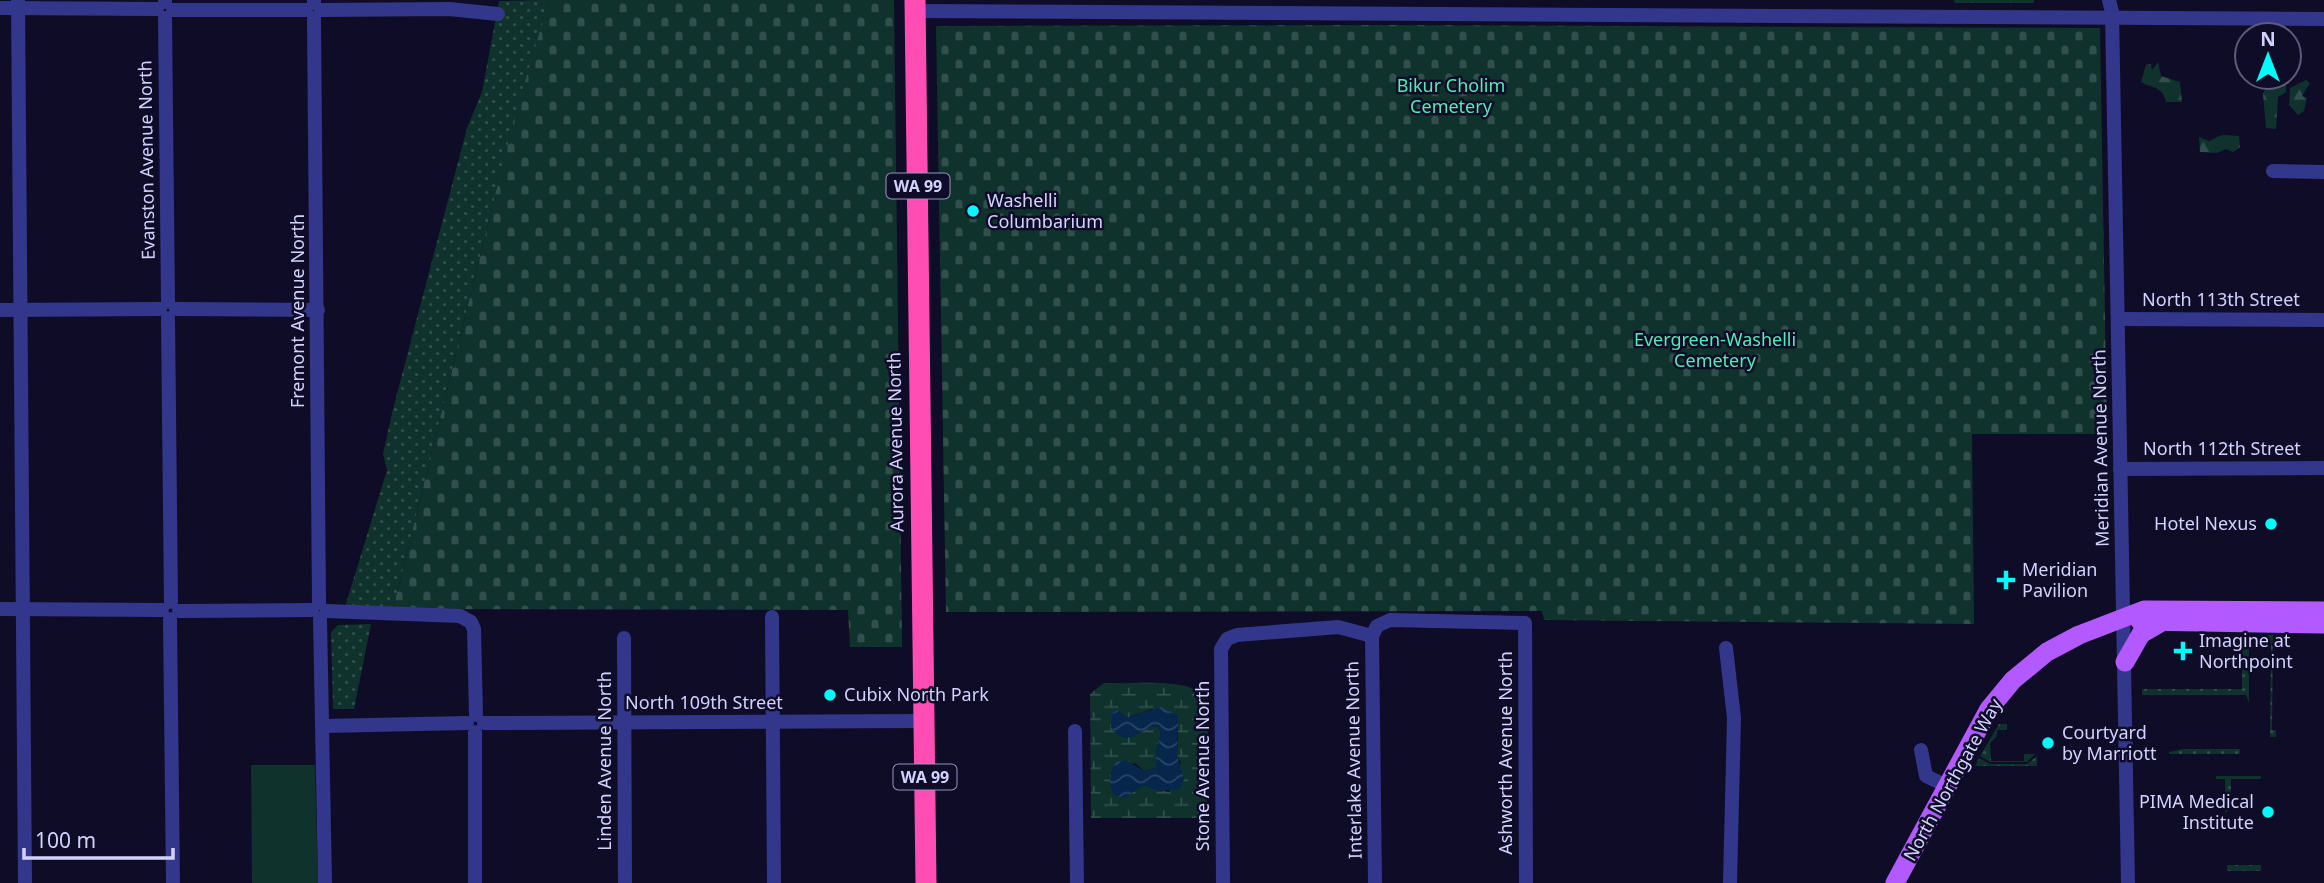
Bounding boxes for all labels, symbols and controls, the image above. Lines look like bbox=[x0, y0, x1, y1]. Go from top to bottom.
north arrow bbox=[2233, 21, 2303, 91]
text: N bbox=[2260, 26, 2276, 52]
street label: Evanston Avenue North bbox=[132, 60, 160, 260]
park label: Bikur Cholim Cemetery bbox=[1397, 73, 1505, 118]
road number: WA 99 bbox=[886, 174, 950, 198]
place label: Washelli Columbarium bbox=[987, 188, 1103, 233]
marker: Washelli Columbarium bbox=[965, 203, 981, 219]
street label: Fremont Avenue North bbox=[285, 214, 309, 408]
street label: North 113th Street bbox=[2142, 287, 2300, 311]
park label: Evergreen-Washelli Cemetery bbox=[1634, 327, 1796, 372]
street label: Meridian Avenue North bbox=[2086, 349, 2114, 547]
street label: Aurora Avenue North bbox=[881, 352, 909, 532]
street label: North 112th Street bbox=[2143, 436, 2301, 460]
place label: Hotel Nexus bbox=[2154, 511, 2257, 535]
marker: Hotel Nexus bbox=[2263, 516, 2279, 532]
place label: Meridian Pavilion bbox=[2022, 557, 2098, 602]
marker: Meridian Pavilion bbox=[1996, 570, 2016, 590]
place label: Imagine at Northpoint bbox=[2199, 628, 2293, 673]
marker: Imagine at Northpoint bbox=[2173, 641, 2193, 661]
street label: Ashworth Avenue North bbox=[1493, 651, 1517, 855]
street label: Interlake Avenue North bbox=[1339, 661, 1367, 859]
street label: Linden Avenue North bbox=[592, 671, 616, 851]
street label: Stone Avenue North bbox=[1190, 681, 1214, 851]
place label: Cubix North Park bbox=[844, 682, 989, 706]
marker: Cubix North Park bbox=[822, 687, 838, 703]
street label: North 109th Street bbox=[625, 690, 783, 714]
street label: North Northgate Way bbox=[1897, 693, 2007, 865]
place label: Courtyard by Marriott bbox=[2062, 720, 2157, 765]
marker: Courtyard by Marriott bbox=[2040, 735, 2056, 751]
road number: WA 99 bbox=[894, 764, 956, 790]
place label: PIMA Medical Institute bbox=[2139, 789, 2254, 834]
marker: PIMA Medical Institute bbox=[2260, 804, 2276, 820]
scale bar bbox=[24, 816, 173, 860]
text: 100 m bbox=[35, 826, 96, 854]

